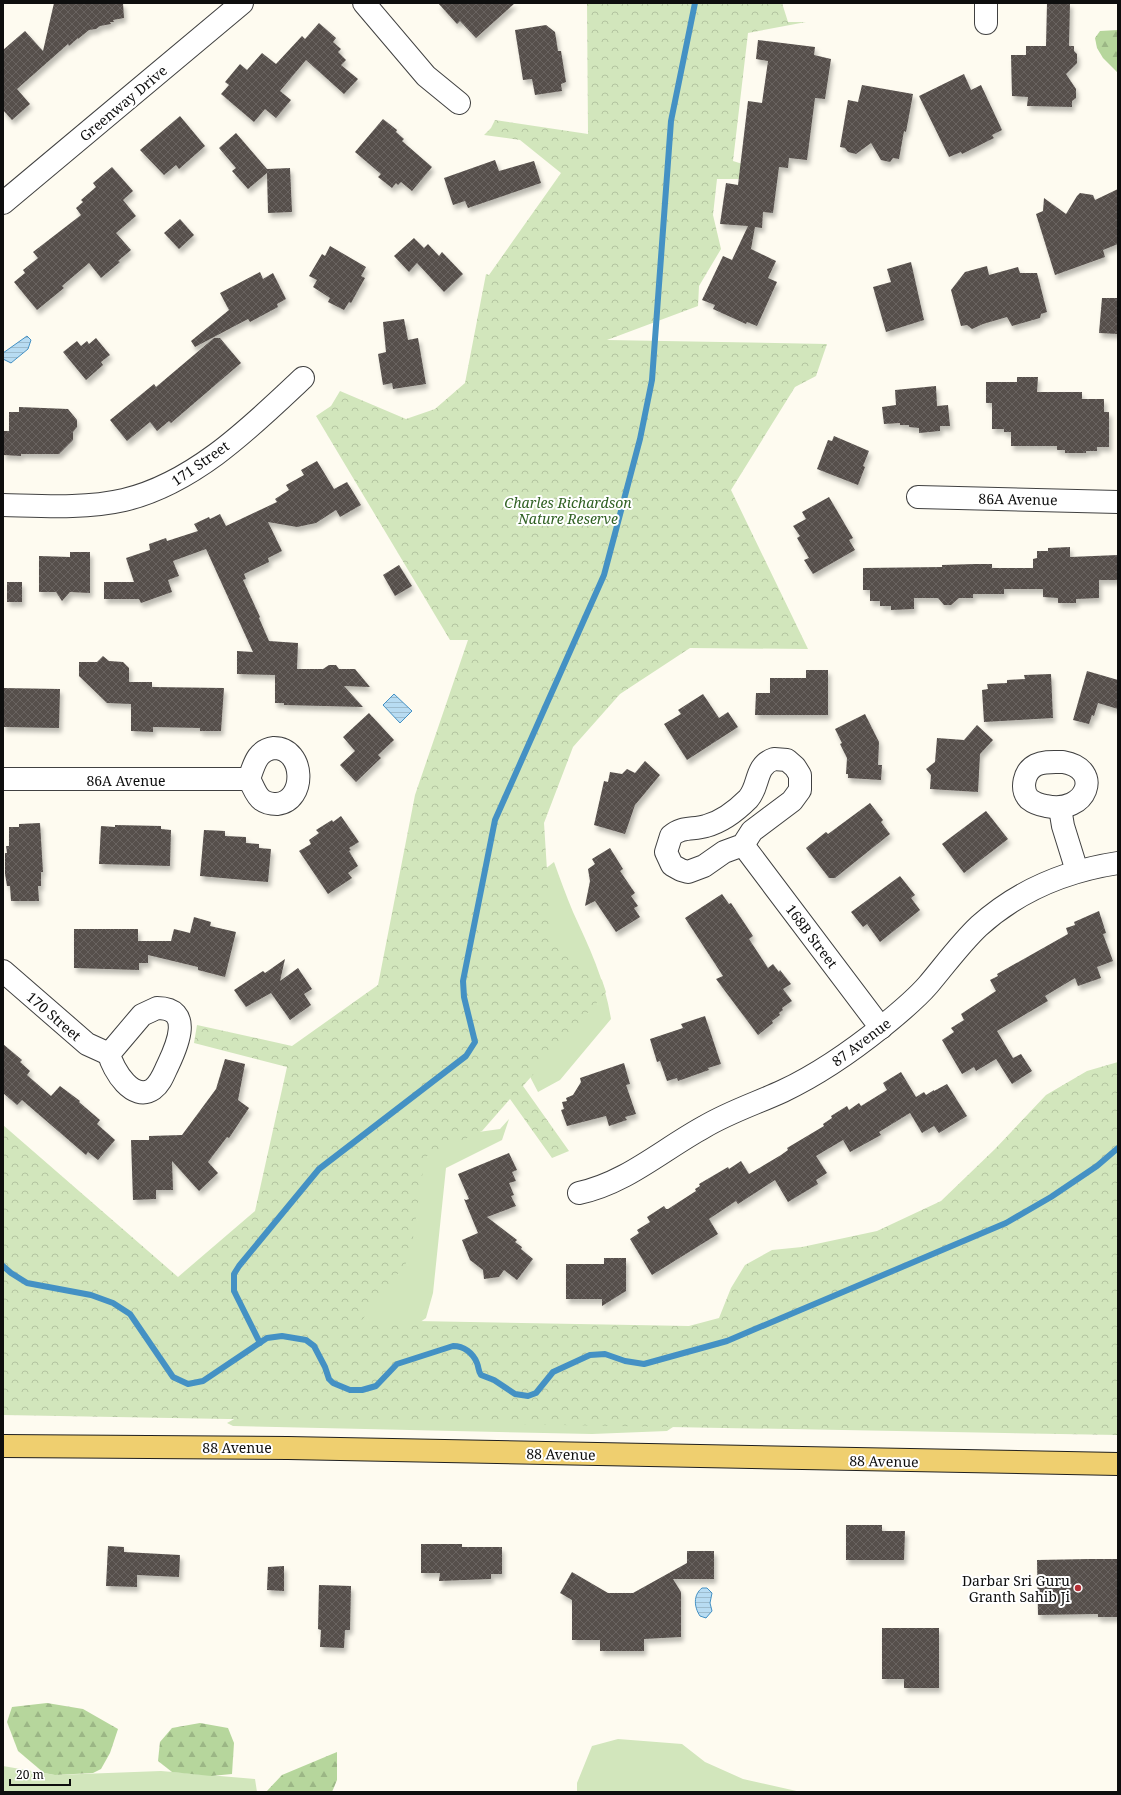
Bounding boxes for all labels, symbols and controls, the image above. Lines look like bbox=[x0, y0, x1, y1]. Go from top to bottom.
street label: Greenway Drive bbox=[75, 61, 171, 145]
street label: 171 Street bbox=[167, 436, 233, 490]
street label: 86A Avenue bbox=[978, 489, 1058, 509]
park label: Charles Richardson Nature Reserve bbox=[504, 493, 632, 528]
street label: 86A Avenue bbox=[86, 771, 166, 790]
street label: 168B Street bbox=[782, 900, 842, 972]
street label: 170 Street bbox=[23, 987, 85, 1045]
street label: 87 Avenue bbox=[828, 1014, 894, 1070]
street label: 88 Avenue bbox=[202, 1438, 272, 1457]
street label: 88 Avenue bbox=[526, 1444, 596, 1464]
street label: 88 Avenue bbox=[849, 1451, 919, 1471]
place label: Darbar Sri Guru Granth Sahib Ji bbox=[962, 1571, 1071, 1606]
marker: Darbar Sri Guru Granth Sahib Ji bbox=[1073, 1583, 1083, 1593]
scale bar bbox=[10, 1761, 70, 1787]
text: 20 m bbox=[16, 1766, 44, 1783]

